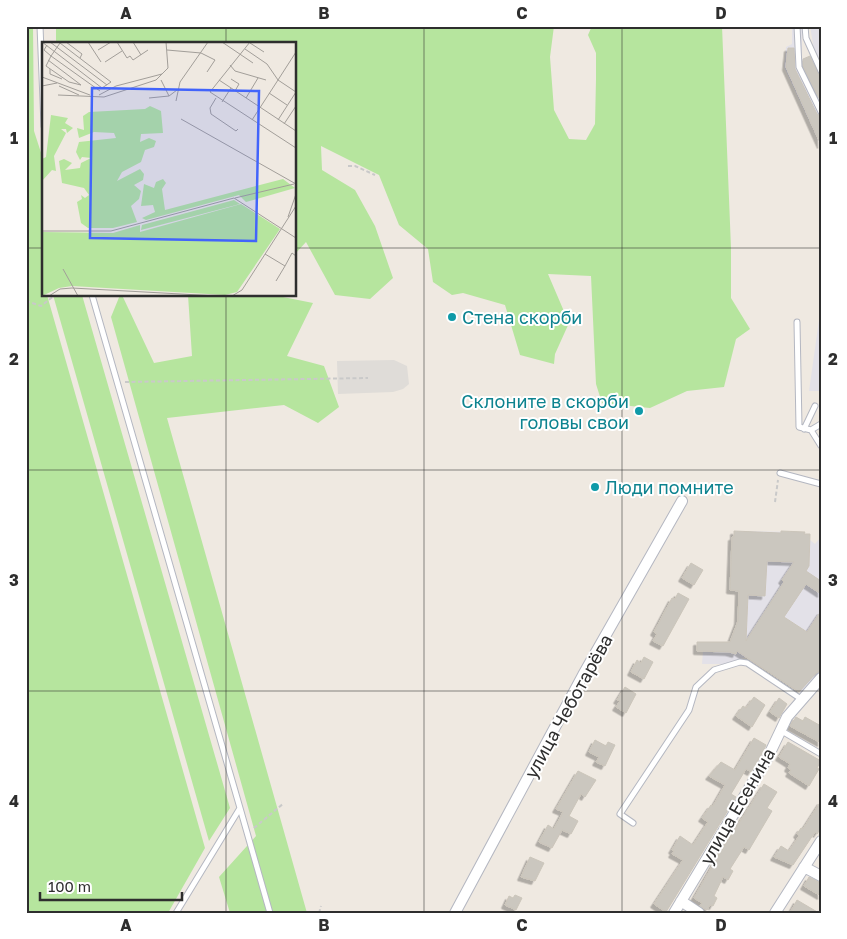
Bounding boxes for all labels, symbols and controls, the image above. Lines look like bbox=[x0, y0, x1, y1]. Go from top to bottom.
text: A bbox=[120, 3, 132, 23]
text: B bbox=[318, 3, 330, 23]
text: C bbox=[516, 3, 528, 23]
text: D bbox=[715, 3, 727, 23]
inset map bbox=[42, 42, 296, 296]
text: 1 bbox=[10, 128, 18, 148]
text: 1 bbox=[829, 128, 837, 148]
place label: Стена скорби bbox=[462, 306, 582, 328]
marker: Стена скорби bbox=[446, 311, 458, 323]
text: 2 bbox=[9, 349, 19, 369]
text: 2 bbox=[828, 349, 838, 369]
place label: Склоните в скорби головы свои bbox=[461, 390, 629, 433]
marker: Склоните в скорби головы свои bbox=[633, 405, 645, 417]
place label: Люди помните bbox=[605, 476, 734, 498]
marker: Люди помните bbox=[589, 481, 601, 493]
text: 3 bbox=[9, 570, 19, 590]
text: 3 bbox=[828, 570, 838, 590]
street label: улица Чеботарёва bbox=[519, 630, 617, 782]
street label: улица Есенина bbox=[695, 744, 779, 868]
text: 4 bbox=[9, 791, 19, 811]
text: 4 bbox=[828, 791, 838, 811]
scale bar bbox=[40, 869, 182, 901]
text: 100 m bbox=[48, 877, 91, 895]
text: A bbox=[120, 915, 132, 935]
text: B bbox=[318, 915, 330, 935]
text: C bbox=[516, 915, 528, 935]
text: D bbox=[715, 915, 727, 935]

